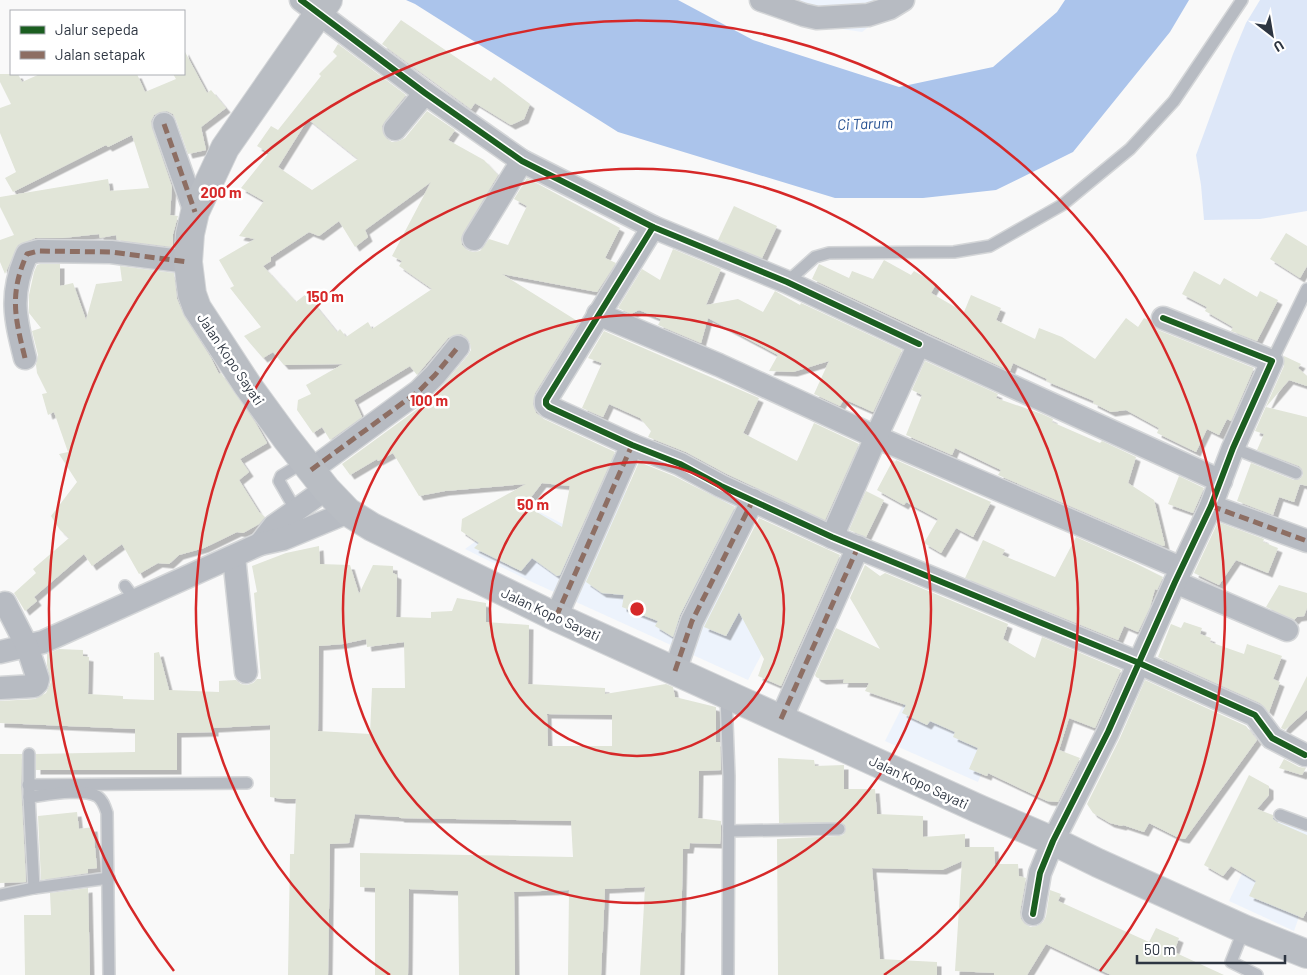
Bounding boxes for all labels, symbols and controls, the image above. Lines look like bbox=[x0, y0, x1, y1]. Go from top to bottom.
legend bbox=[10, 10, 185, 75]
north arrow bbox=[1247, 10, 1297, 60]
text: Jalur sepeda bbox=[55, 20, 139, 38]
text: U bbox=[1271, 37, 1287, 56]
text: Jalan setapak bbox=[55, 45, 146, 63]
water label: Ci Tarum bbox=[837, 113, 893, 133]
text: 200 m bbox=[200, 183, 242, 201]
text: 150 m bbox=[306, 287, 344, 305]
street label: Jalan Kopo Sayati bbox=[194, 310, 268, 408]
text: 100 m bbox=[410, 391, 448, 409]
text: 50 m bbox=[517, 495, 549, 513]
street label: Jalan Kopo Sayati bbox=[499, 584, 603, 644]
centre of rings bbox=[628, 600, 646, 618]
street label: Jalan Kopo Sayati bbox=[867, 752, 971, 812]
scale bar bbox=[1137, 932, 1284, 964]
text: 50 m bbox=[1144, 940, 1176, 958]

